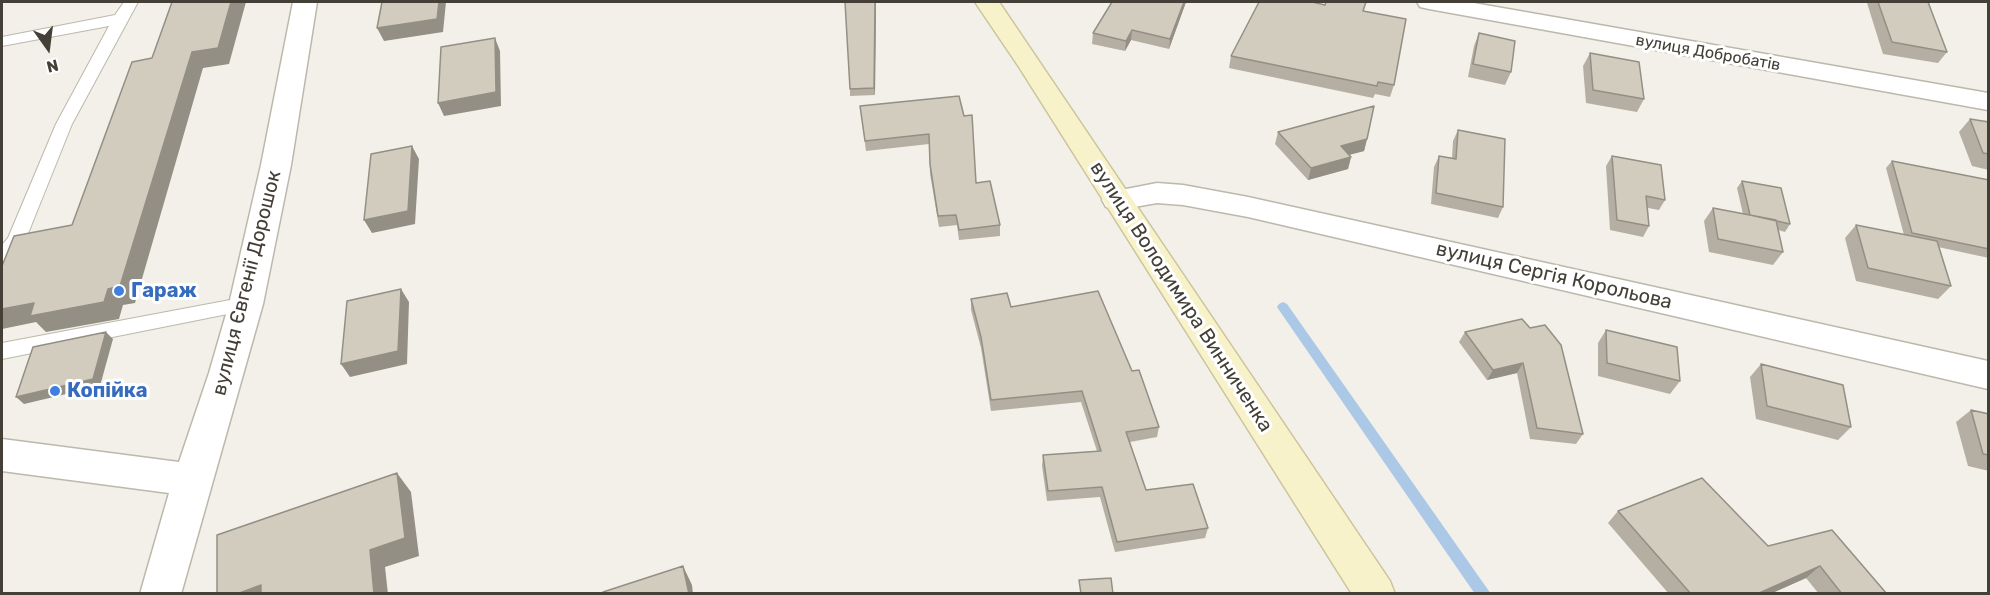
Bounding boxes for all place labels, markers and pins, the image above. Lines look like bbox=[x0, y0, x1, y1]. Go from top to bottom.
place label: Гараж bbox=[131, 279, 197, 303]
marker: Гараж bbox=[112, 284, 126, 298]
place label: Копійка bbox=[67, 379, 148, 403]
marker: Копійка bbox=[48, 384, 62, 398]

